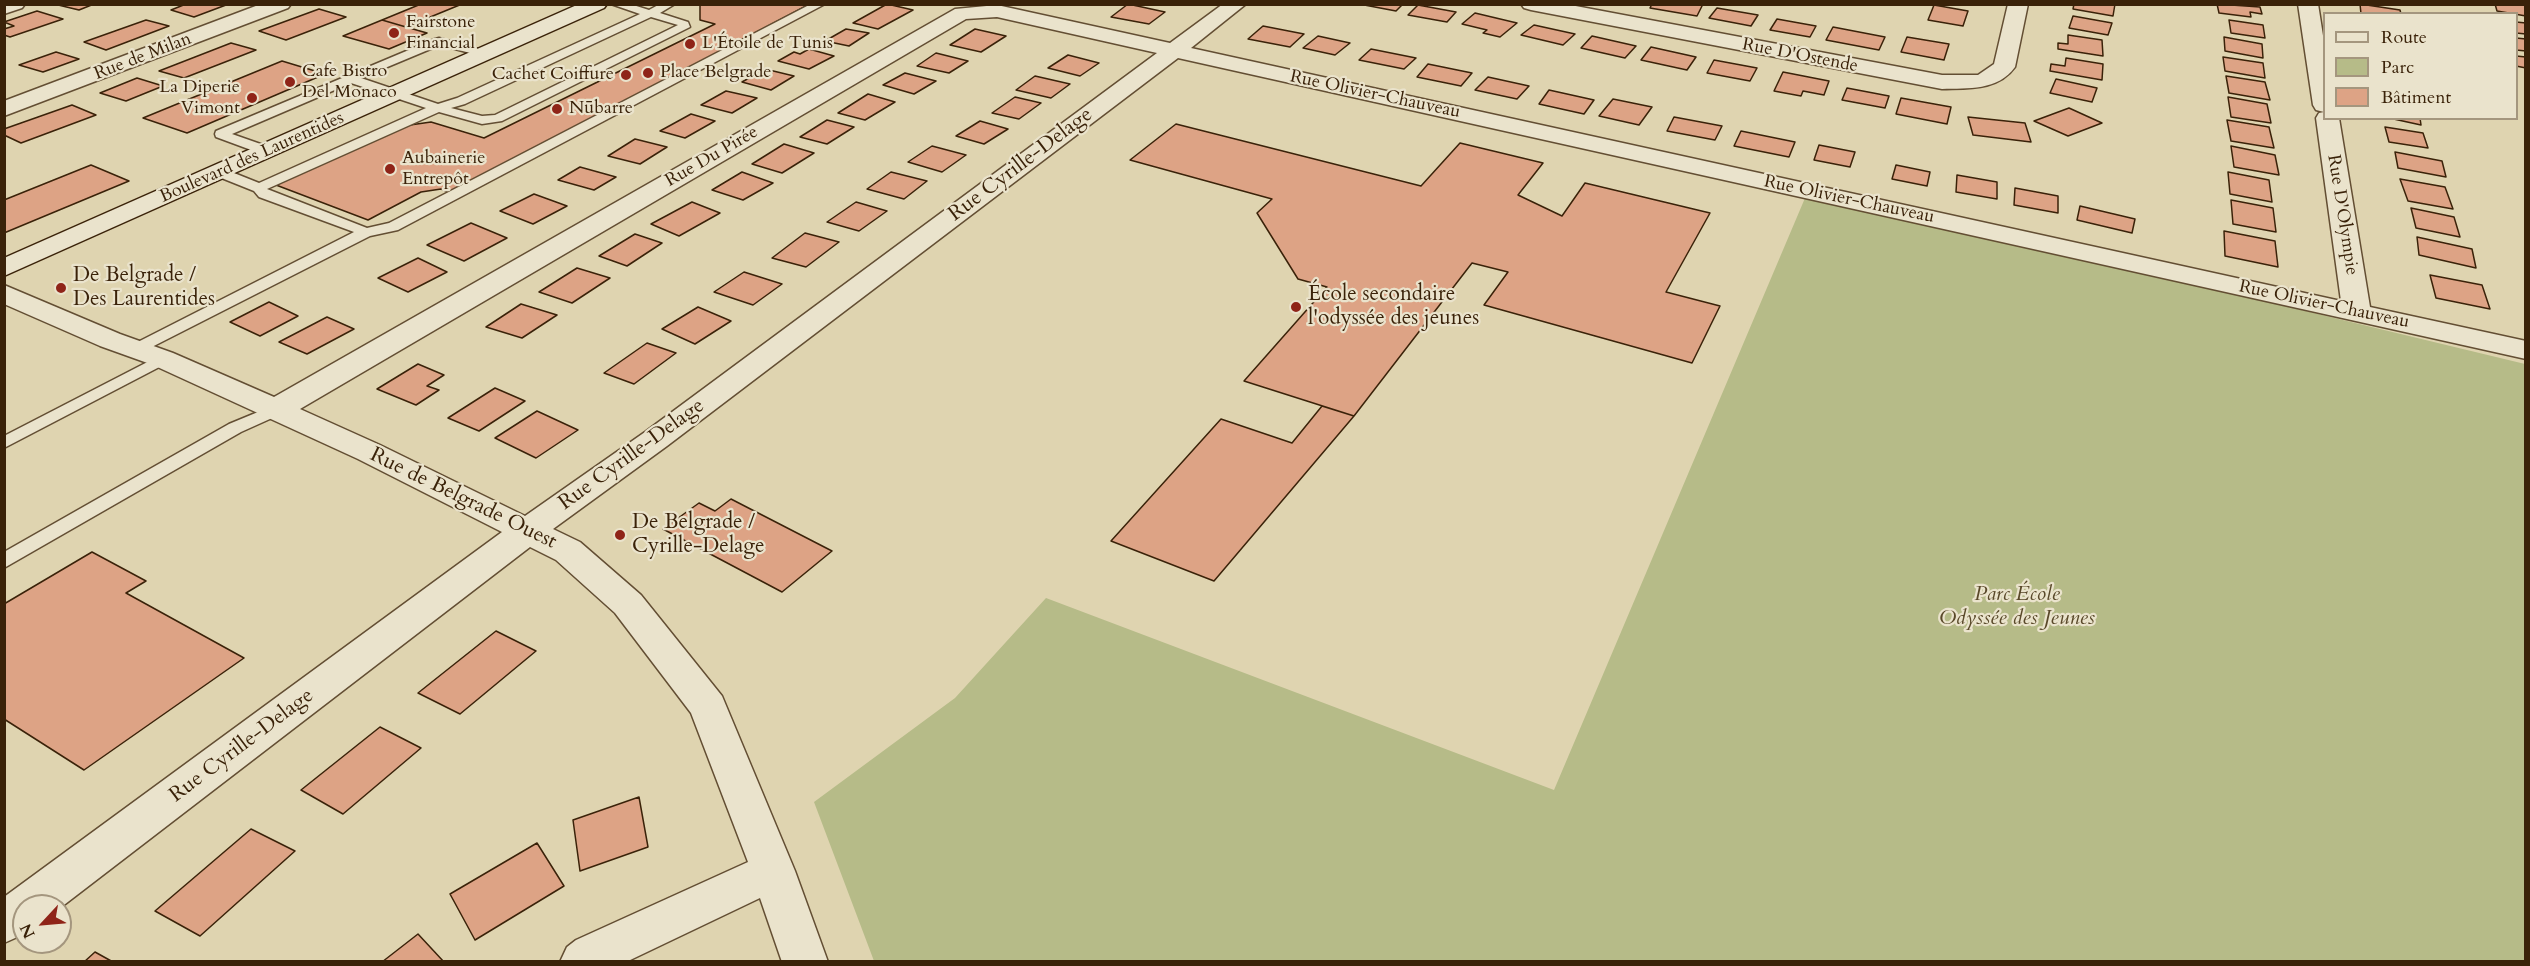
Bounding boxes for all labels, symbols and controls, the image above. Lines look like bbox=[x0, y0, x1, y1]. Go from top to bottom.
place label: Fairstone Financial bbox=[406, 12, 476, 54]
legend bbox=[2323, 12, 2518, 120]
text: Route bbox=[2381, 25, 2427, 50]
marker: Fairstone Financial bbox=[387, 26, 401, 40]
street label: Rue de Milan bbox=[91, 29, 195, 85]
place label: L'Étoile de Tunis bbox=[702, 33, 833, 55]
street label: Rue D'Ostende bbox=[1740, 34, 1860, 78]
marker: L'Étoile de Tunis bbox=[683, 37, 697, 51]
text: Parc bbox=[2381, 55, 2414, 80]
place label: Cafe Bistro Del Monaco bbox=[302, 61, 397, 104]
place label: Place Belgrade bbox=[660, 62, 771, 84]
place label: Cachet Coiffure bbox=[492, 64, 614, 86]
marker: Place Belgrade bbox=[641, 66, 655, 80]
street label: Rue Olivier-Chauveau bbox=[1288, 66, 1462, 124]
marker: Cachet Coiffure bbox=[619, 68, 633, 82]
marker: Cafe Bistro Del Monaco bbox=[283, 75, 297, 89]
place label: La Diperie Vimont bbox=[159, 77, 240, 119]
text: Bâtiment bbox=[2381, 85, 2451, 110]
marker: La Diperie Vimont bbox=[245, 91, 259, 105]
place label: Nūbarre bbox=[569, 98, 633, 120]
marker: Nūbarre bbox=[550, 102, 564, 116]
street label: Rue Cyrille-Delage bbox=[944, 103, 1098, 227]
street label: Boulevard des Laurentides bbox=[157, 108, 347, 208]
street label: Rue Du Pirée bbox=[662, 122, 762, 192]
place label: Aubainerie Entrepôt bbox=[402, 148, 485, 190]
street label: Rue D'Olympie bbox=[2322, 153, 2362, 277]
marker: Aubainerie Entrepôt bbox=[383, 162, 397, 176]
street label: Rue Olivier-Chauveau bbox=[1762, 171, 1936, 229]
place label: De Belgrade / Des Laurentides bbox=[73, 263, 215, 313]
street label: Rue Olivier-Chauveau bbox=[2237, 276, 2411, 334]
marker: De Belgrade / Des Laurentides bbox=[54, 281, 68, 295]
place label: École secondaire l'odyssée des jeunes bbox=[1308, 282, 1479, 332]
marker: École secondaire l'odyssée des jeunes bbox=[1289, 300, 1303, 314]
street label: Rue Cyrille-Delage bbox=[554, 394, 710, 516]
street label: Rue de Belgrade Ouest bbox=[366, 443, 560, 555]
place label: De Belgrade / Cyrille-Delage bbox=[632, 510, 765, 560]
marker: De Belgrade / Cyrille-Delage bbox=[613, 528, 627, 542]
park label: Parc École Odyssée des Jeunes bbox=[1939, 582, 2095, 632]
street label: Rue Cyrille-Delage bbox=[165, 684, 319, 808]
north arrow bbox=[12, 894, 72, 954]
text: N bbox=[15, 920, 41, 942]

